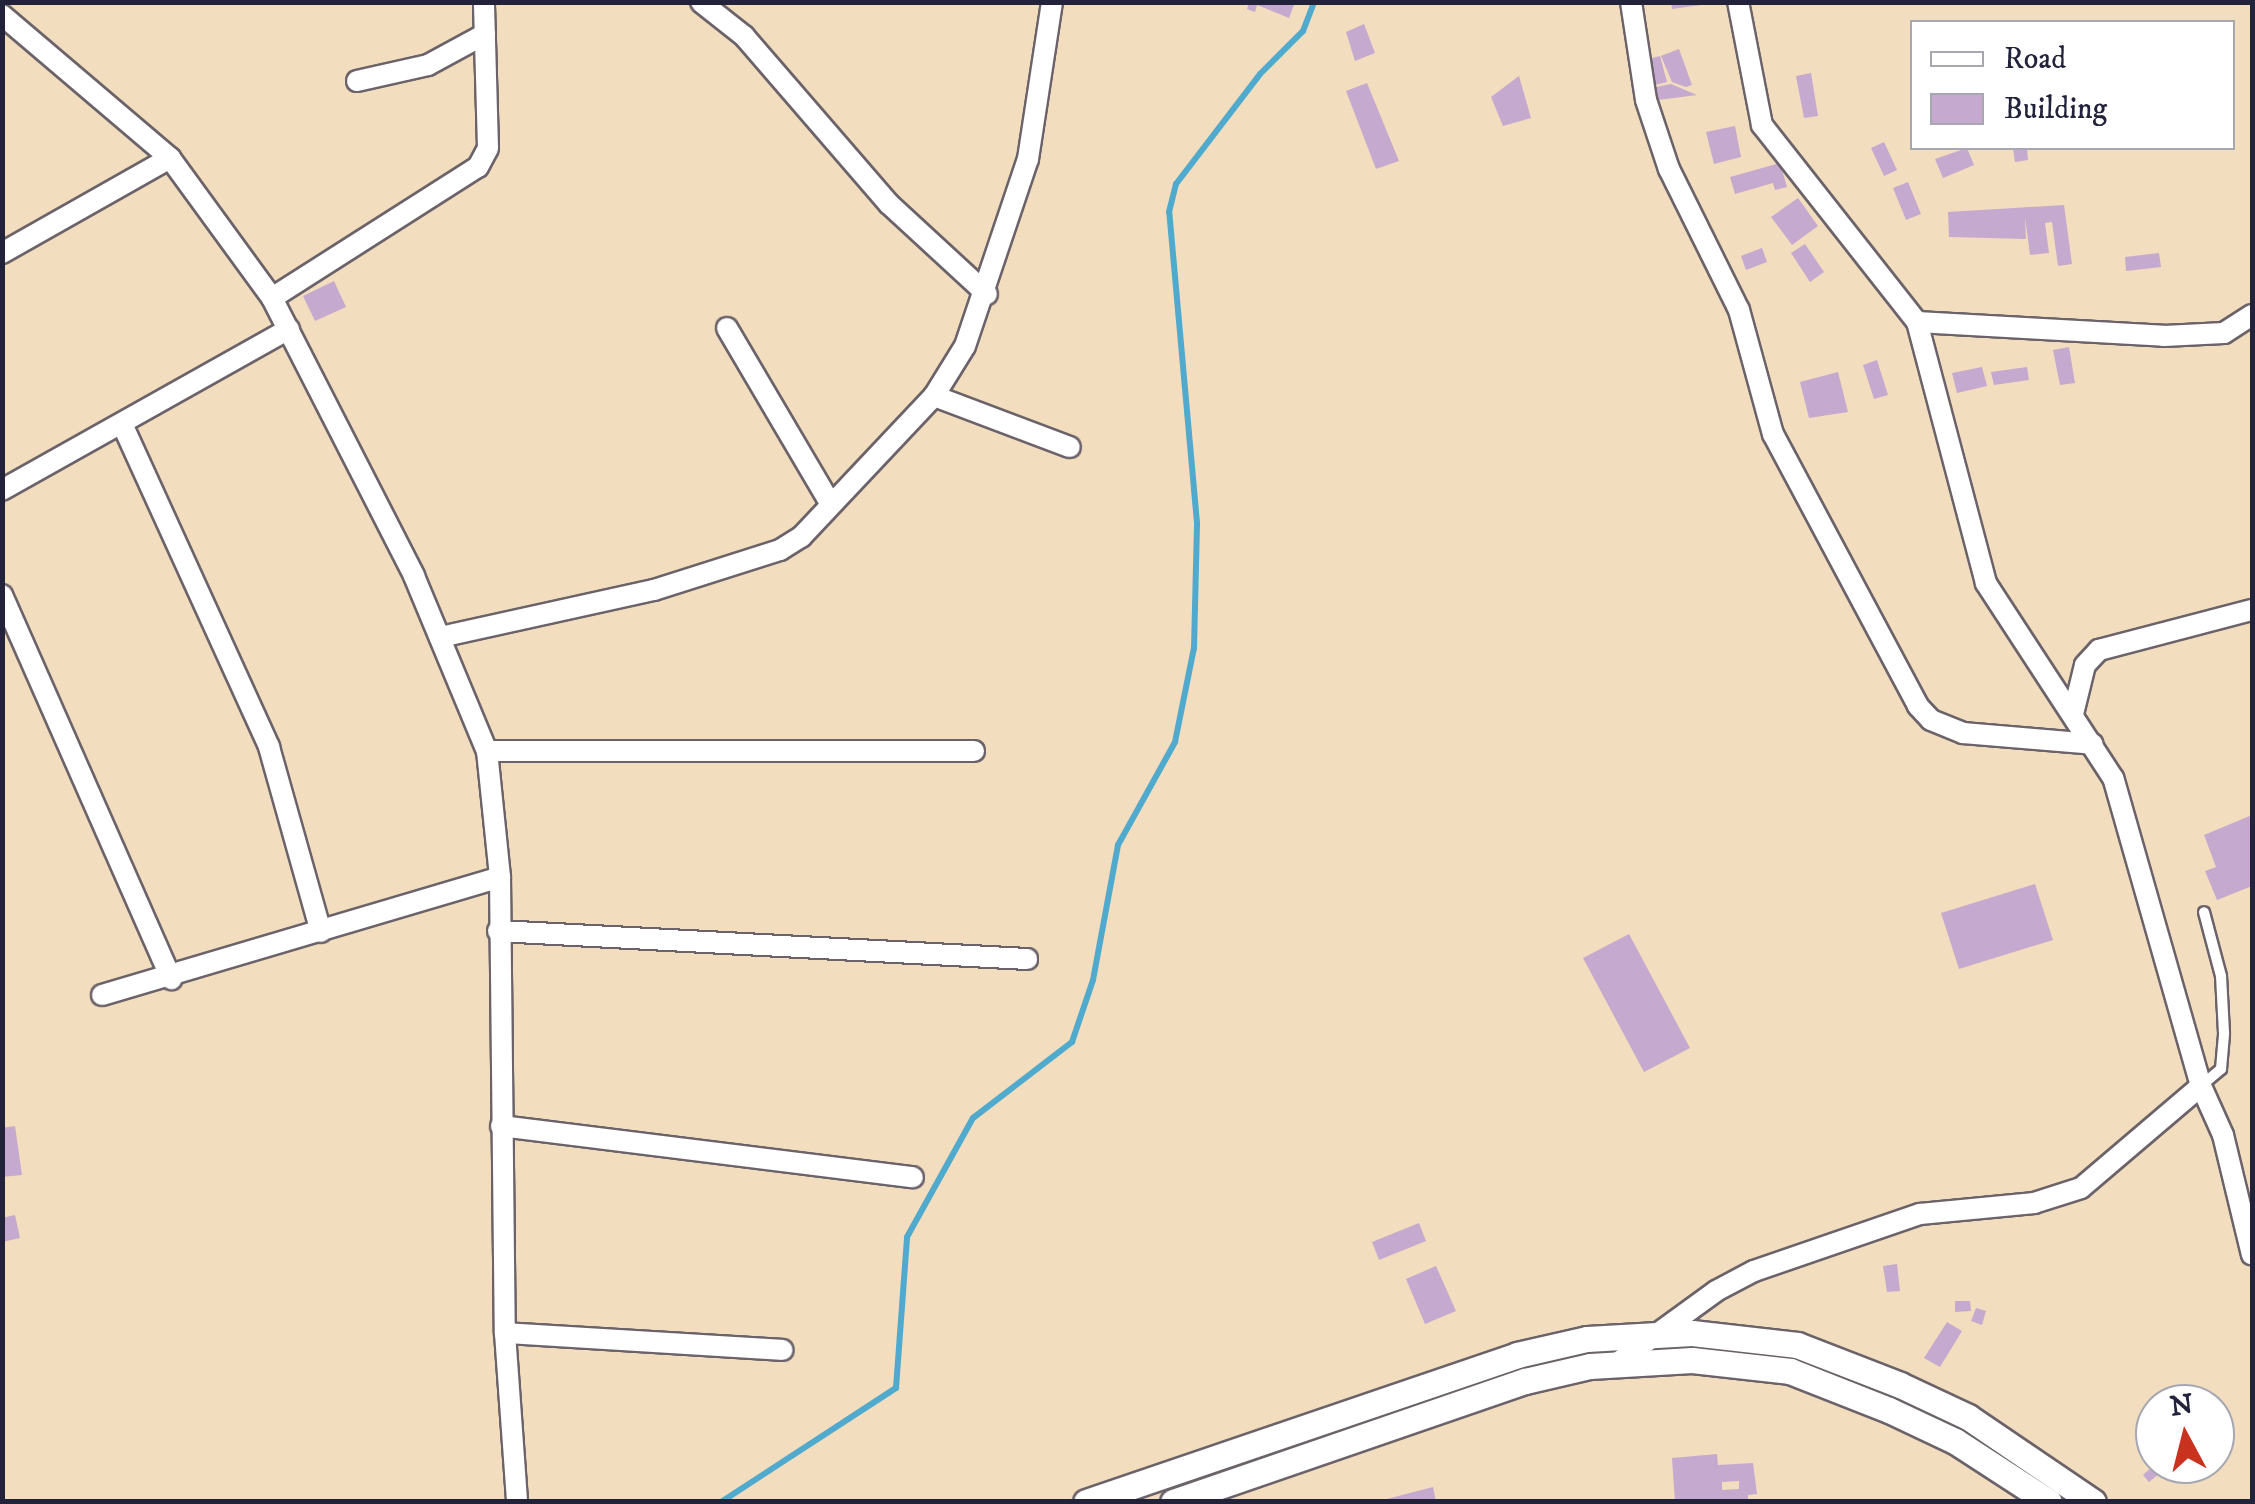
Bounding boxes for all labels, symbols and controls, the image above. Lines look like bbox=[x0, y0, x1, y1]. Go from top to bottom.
legend bbox=[1910, 20, 2235, 150]
text: Road bbox=[2004, 41, 2066, 78]
text: Building bbox=[2004, 91, 2107, 128]
north arrow bbox=[2135, 1384, 2235, 1484]
text: N bbox=[2168, 1387, 2195, 1424]

